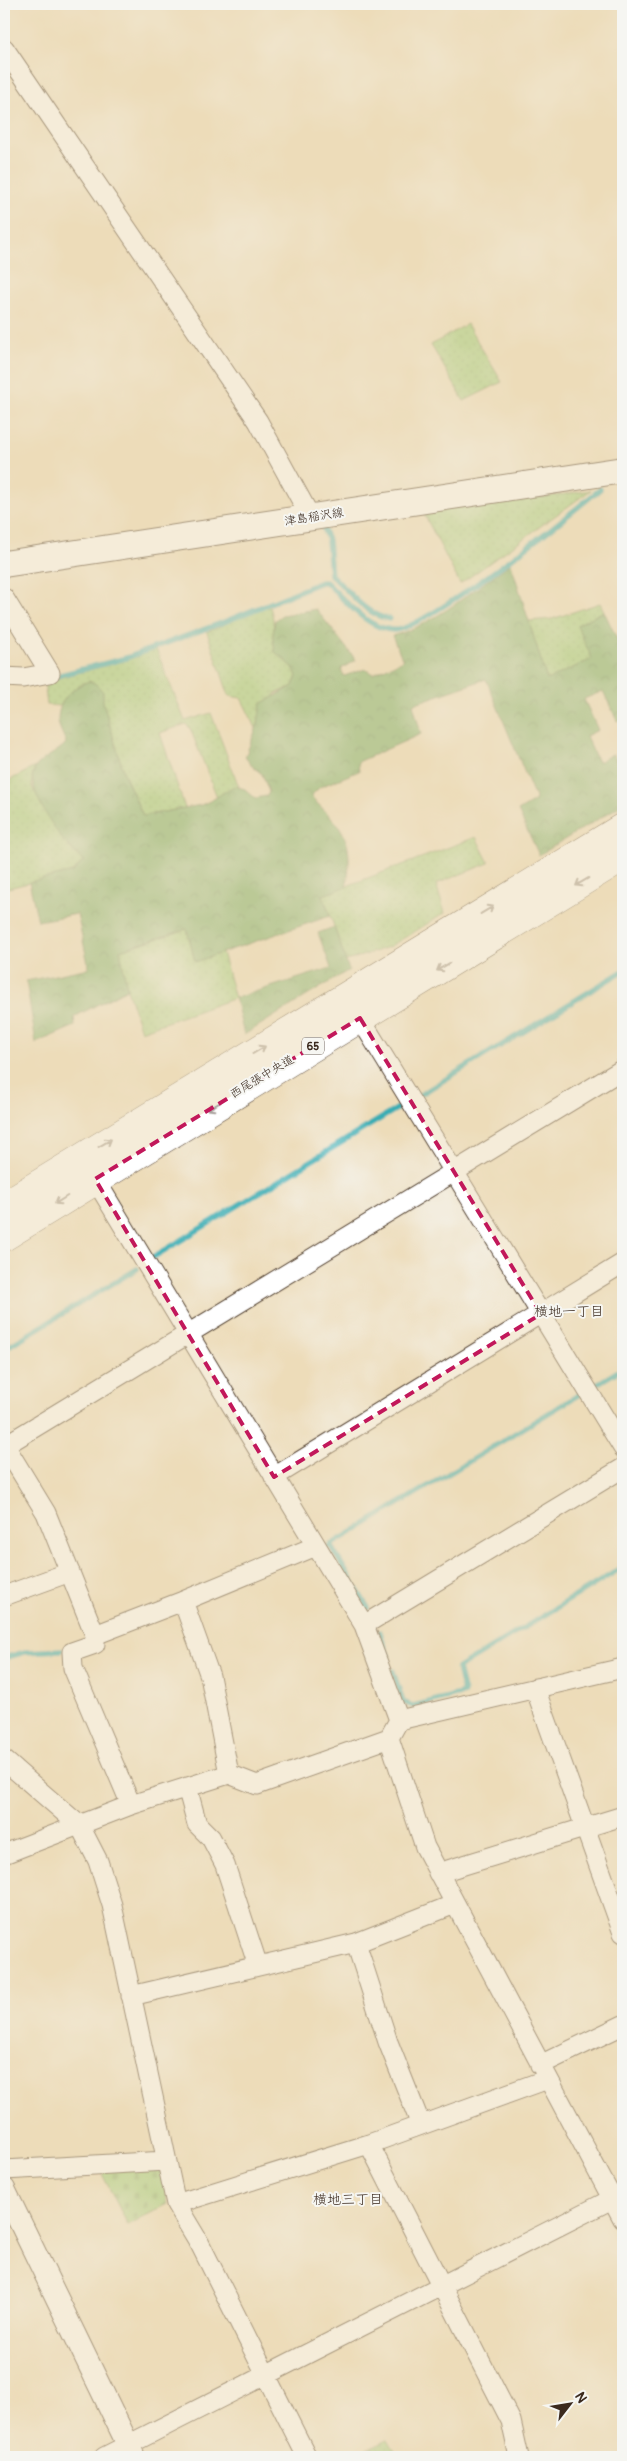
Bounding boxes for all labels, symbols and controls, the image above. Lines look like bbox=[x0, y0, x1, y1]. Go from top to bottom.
street label: 津島稲沢線 bbox=[283, 505, 345, 529]
one-way arrow bbox=[575, 878, 589, 888]
one-way arrow bbox=[480, 905, 494, 916]
one-way arrow bbox=[436, 962, 450, 972]
road number: 65 bbox=[302, 1038, 324, 1054]
one-way arrow bbox=[251, 1044, 265, 1054]
street label: 西尾張中央道 bbox=[227, 1052, 297, 1102]
one-way arrow bbox=[208, 1102, 222, 1112]
one-way arrow bbox=[98, 1138, 112, 1148]
one-way arrow bbox=[54, 1195, 68, 1206]
district label: 横地一丁目 bbox=[534, 1303, 604, 1320]
district label: 横地三丁目 bbox=[313, 2191, 383, 2208]
north arrow bbox=[544, 2378, 594, 2428]
text: N bbox=[571, 2389, 590, 2406]

